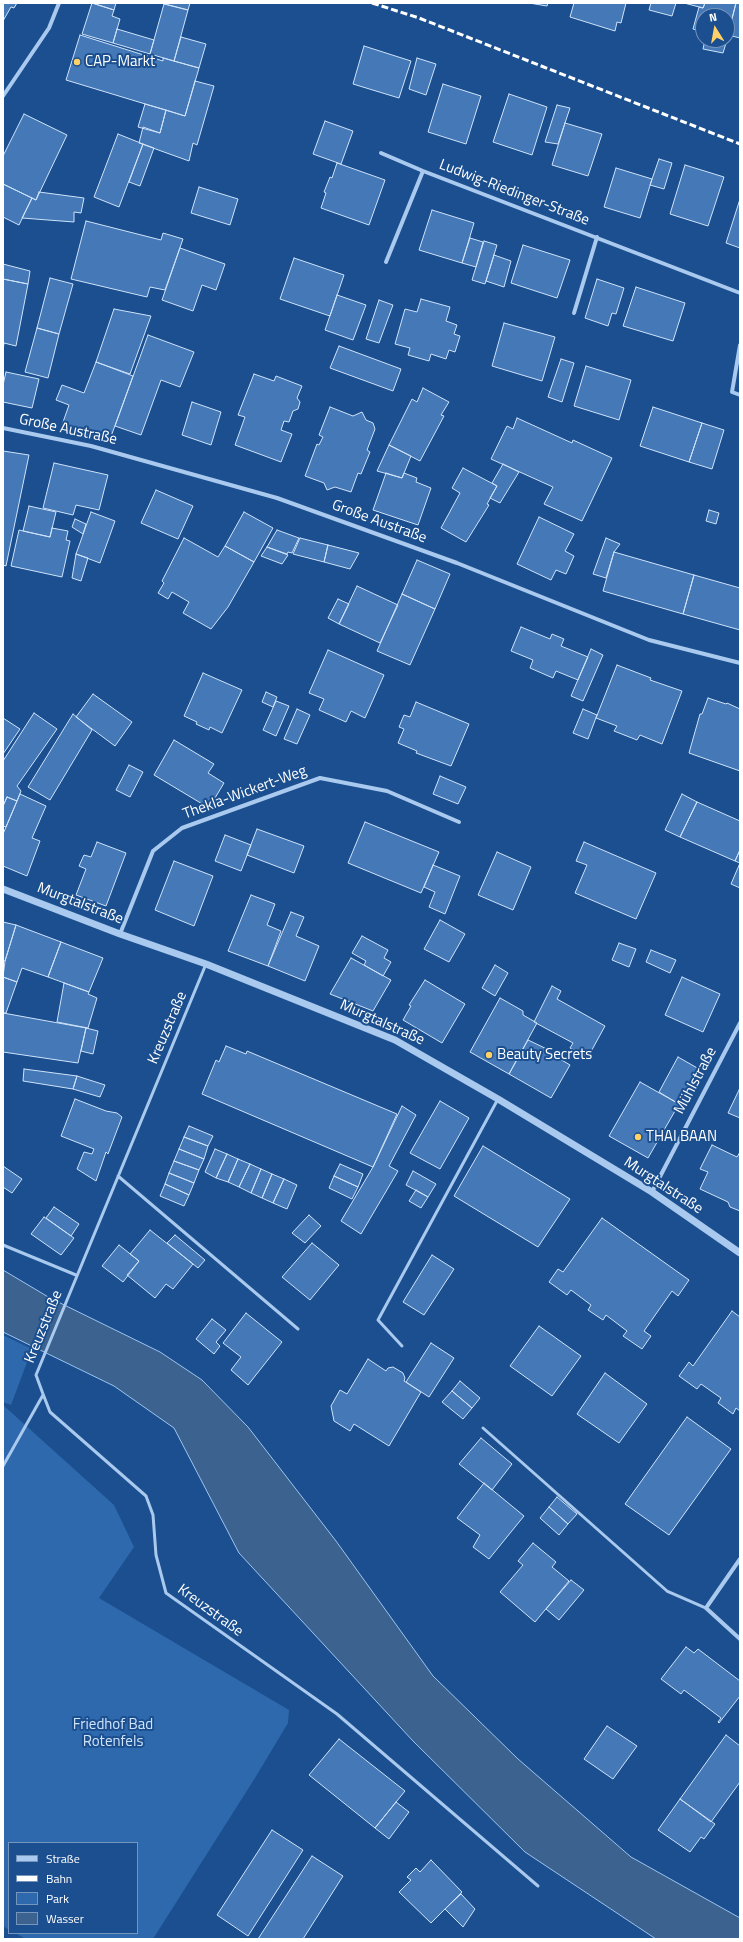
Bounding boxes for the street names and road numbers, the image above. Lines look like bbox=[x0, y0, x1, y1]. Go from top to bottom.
street label: Ludwig-Riedinger-Straße bbox=[436, 156, 592, 230]
street label: Große Austraße bbox=[17, 411, 119, 449]
street label: Große Austraße bbox=[329, 496, 429, 548]
street label: Thekla-Wickert-Weg bbox=[181, 762, 309, 824]
street label: Murgtalstraße bbox=[34, 879, 126, 929]
street label: Kreuzstraße bbox=[145, 989, 191, 1067]
street label: Murgtalstraße bbox=[337, 996, 427, 1050]
street label: Mühlstraße bbox=[671, 1044, 721, 1118]
street label: Murgtalstraße bbox=[620, 1154, 706, 1218]
street label: Kreuzstraße bbox=[21, 1288, 67, 1366]
street label: Kreuzstraße bbox=[174, 1581, 246, 1641]

